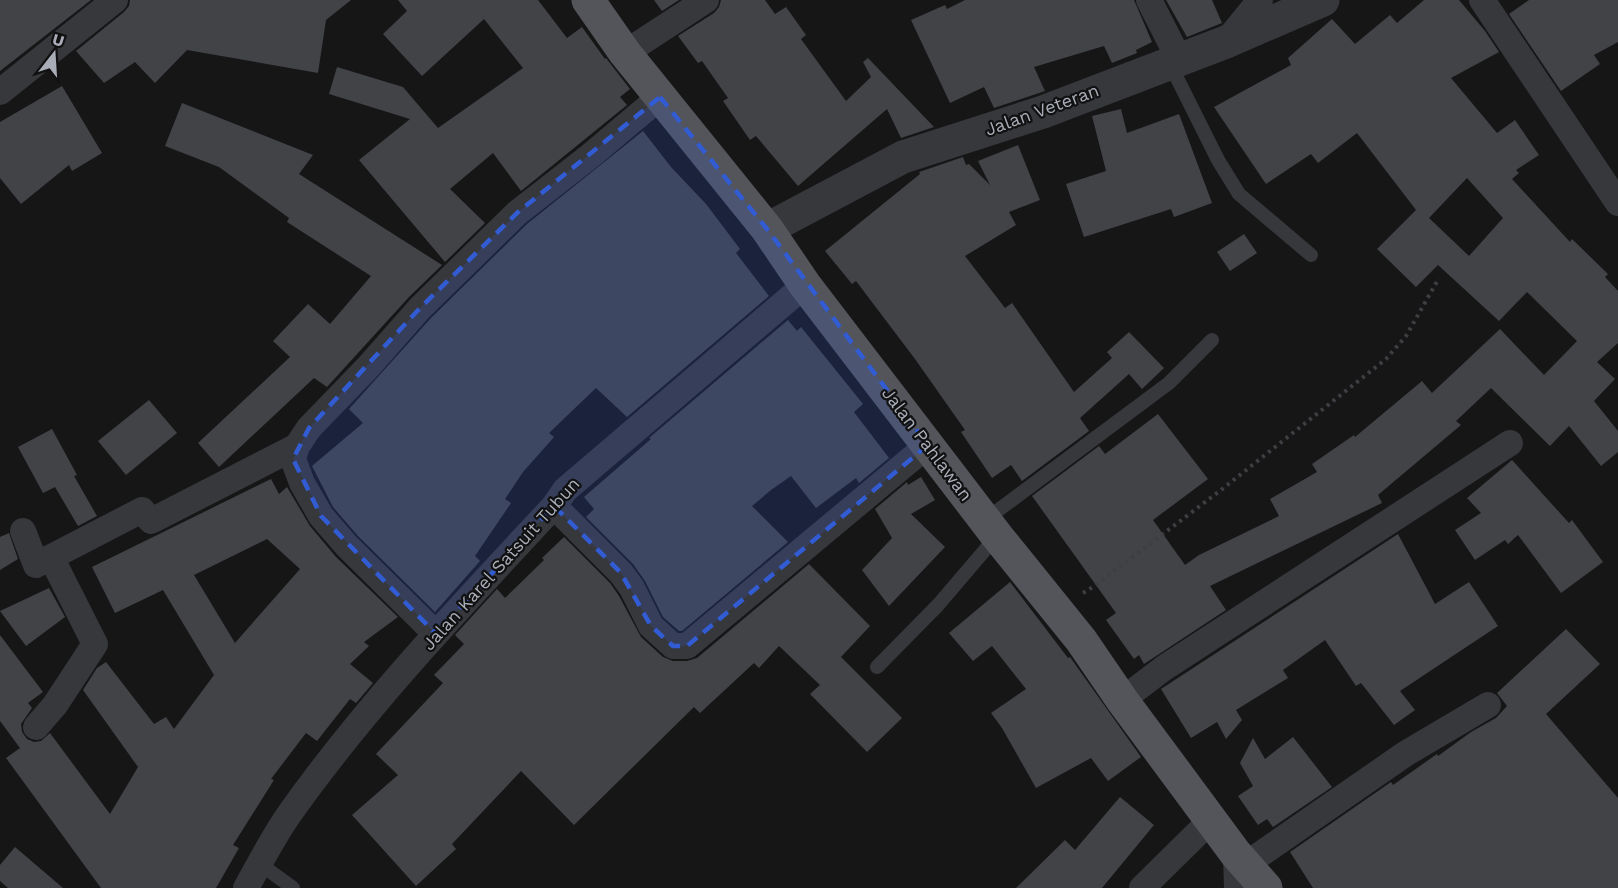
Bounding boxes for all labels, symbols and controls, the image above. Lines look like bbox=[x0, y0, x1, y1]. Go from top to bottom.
north arrow bbox=[24, 24, 84, 84]
text: U bbox=[50, 29, 66, 51]
street label: Jalan Veteran bbox=[982, 79, 1102, 140]
street label: Jalan Pahlawan bbox=[878, 383, 977, 505]
street label: Jalan Karel Satsuit Tubun bbox=[418, 473, 584, 654]

